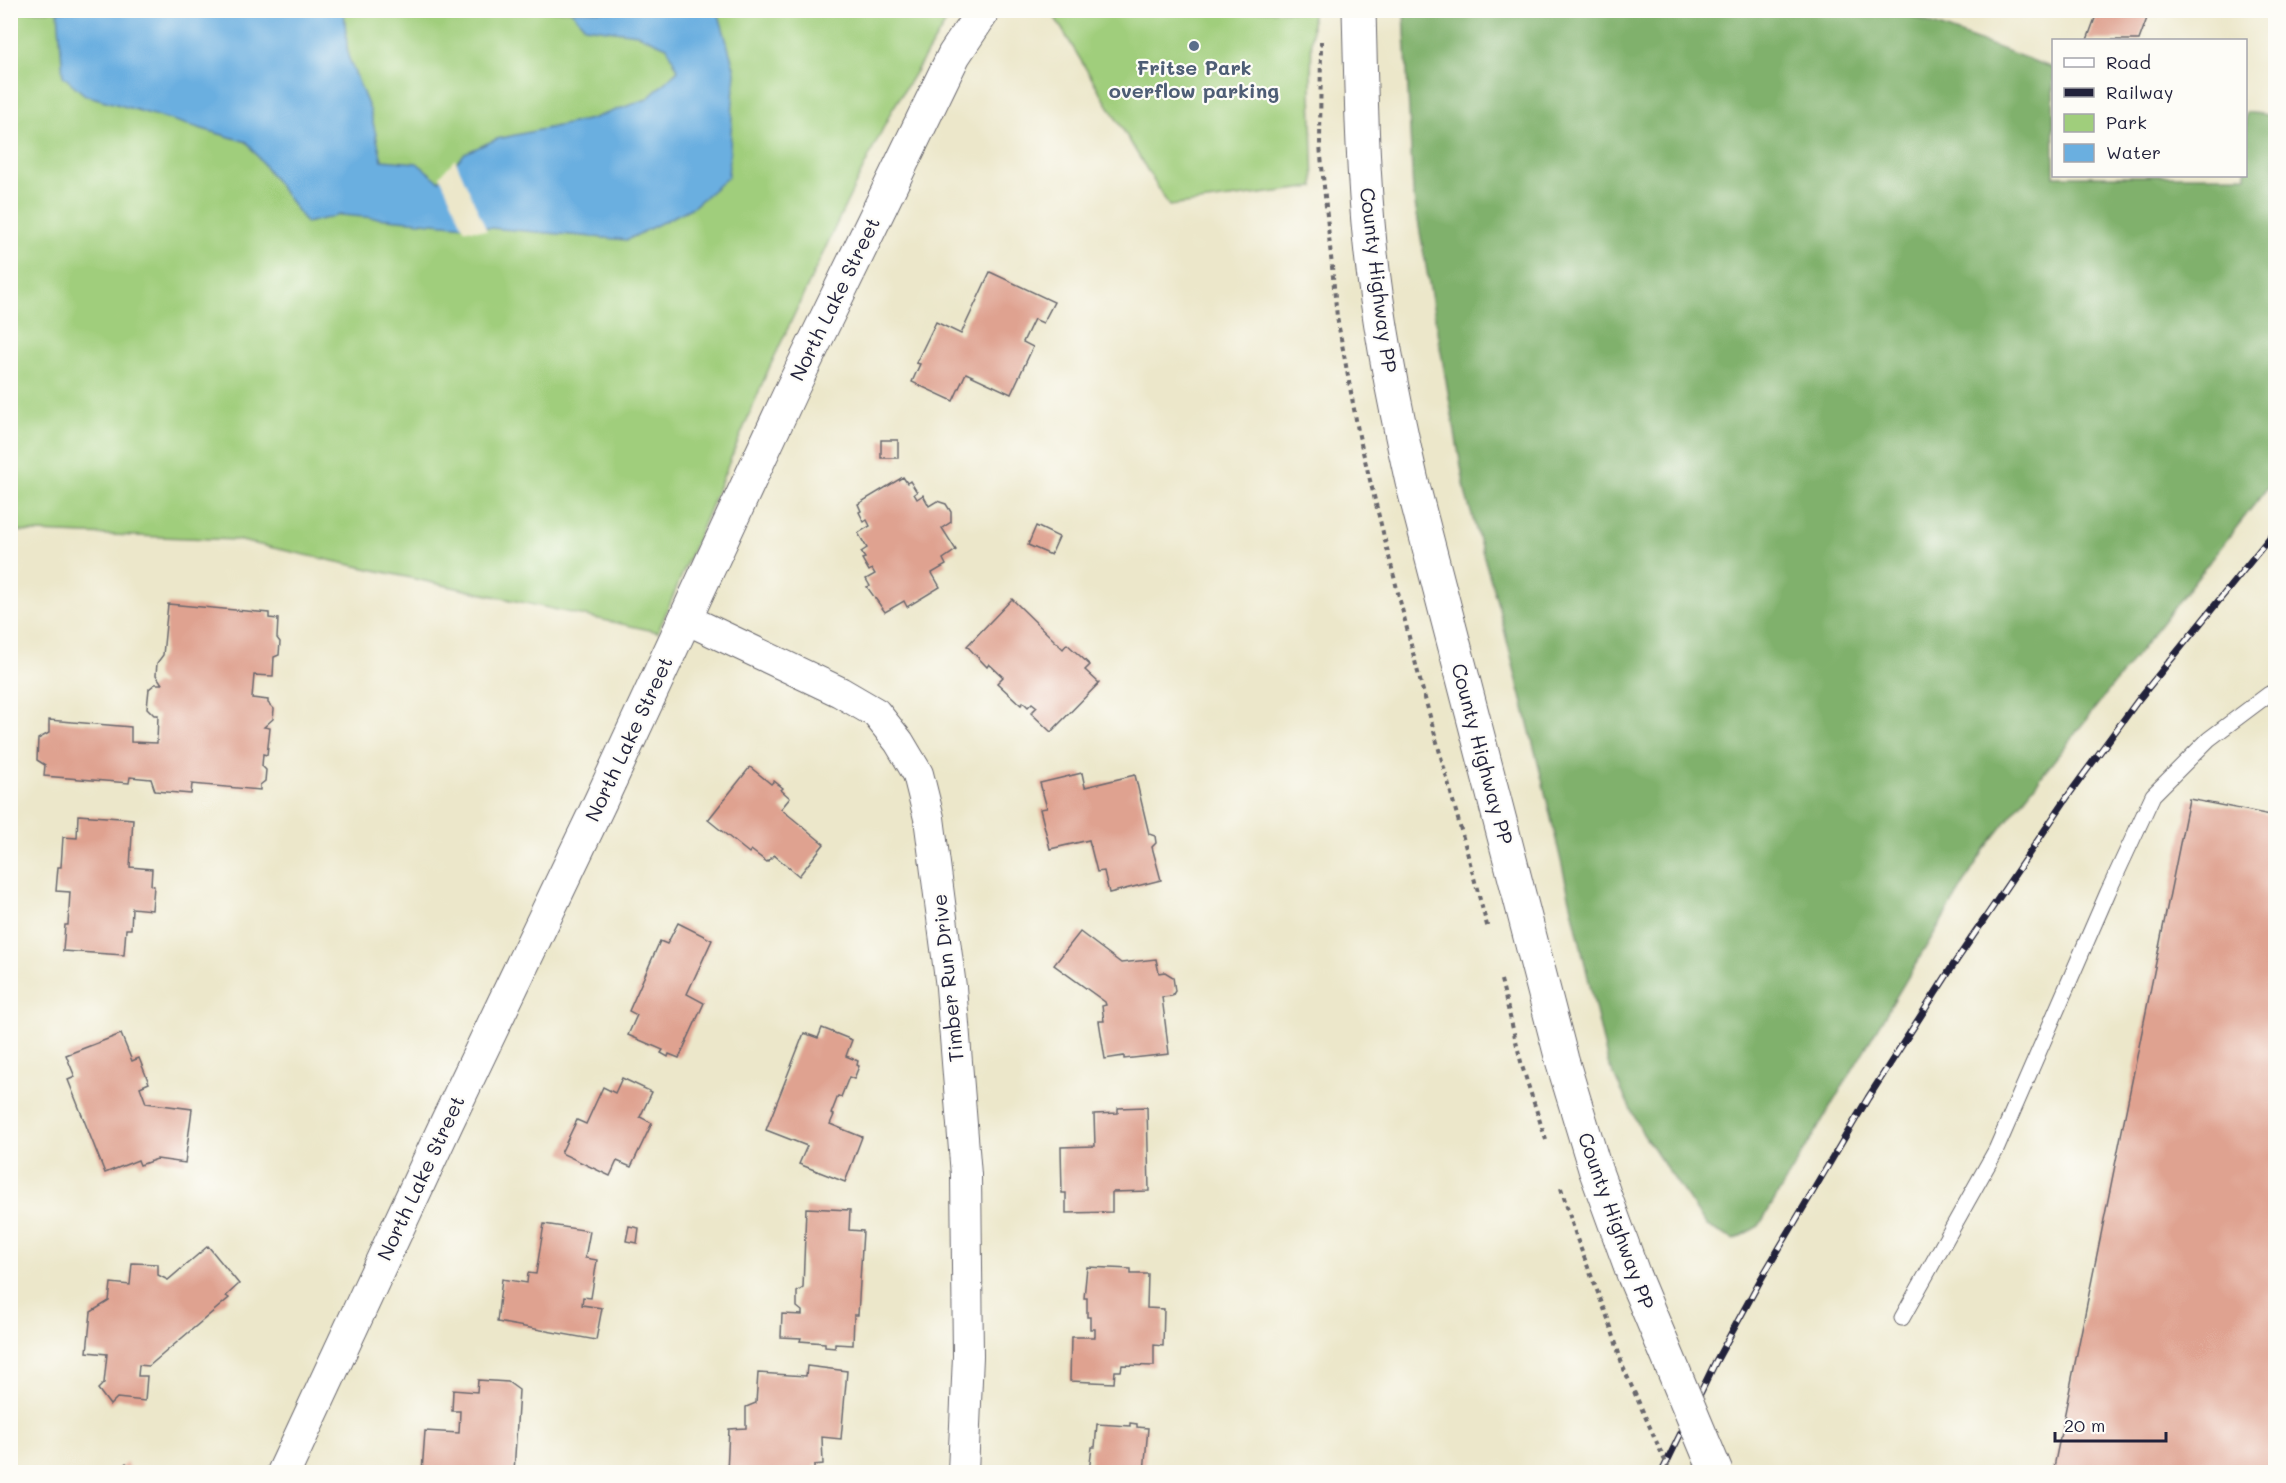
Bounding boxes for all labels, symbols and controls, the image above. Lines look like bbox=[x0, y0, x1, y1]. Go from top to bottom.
marker: Fritse Park overflow parking bbox=[1187, 39, 1201, 53]
legend bbox=[2052, 39, 2247, 177]
text: Road bbox=[2106, 50, 2151, 74]
place label: Fritse Park overflow parking bbox=[1109, 54, 1279, 103]
text: Railway bbox=[2106, 80, 2173, 104]
text: Park bbox=[2106, 110, 2147, 134]
text: Water bbox=[2106, 140, 2161, 164]
street label: County Highway PP bbox=[1355, 186, 1403, 374]
street label: North Lake Street bbox=[783, 212, 885, 385]
street label: North Lake Street bbox=[578, 652, 678, 825]
street label: County Highway PP bbox=[1446, 660, 1520, 847]
street label: Timber Run Drive bbox=[925, 893, 969, 1063]
street label: North Lake Street bbox=[370, 1091, 470, 1264]
street label: County Highway PP bbox=[1573, 1129, 1661, 1313]
scale bar bbox=[2055, 1405, 2166, 1443]
text: 20 m bbox=[2064, 1413, 2105, 1437]

